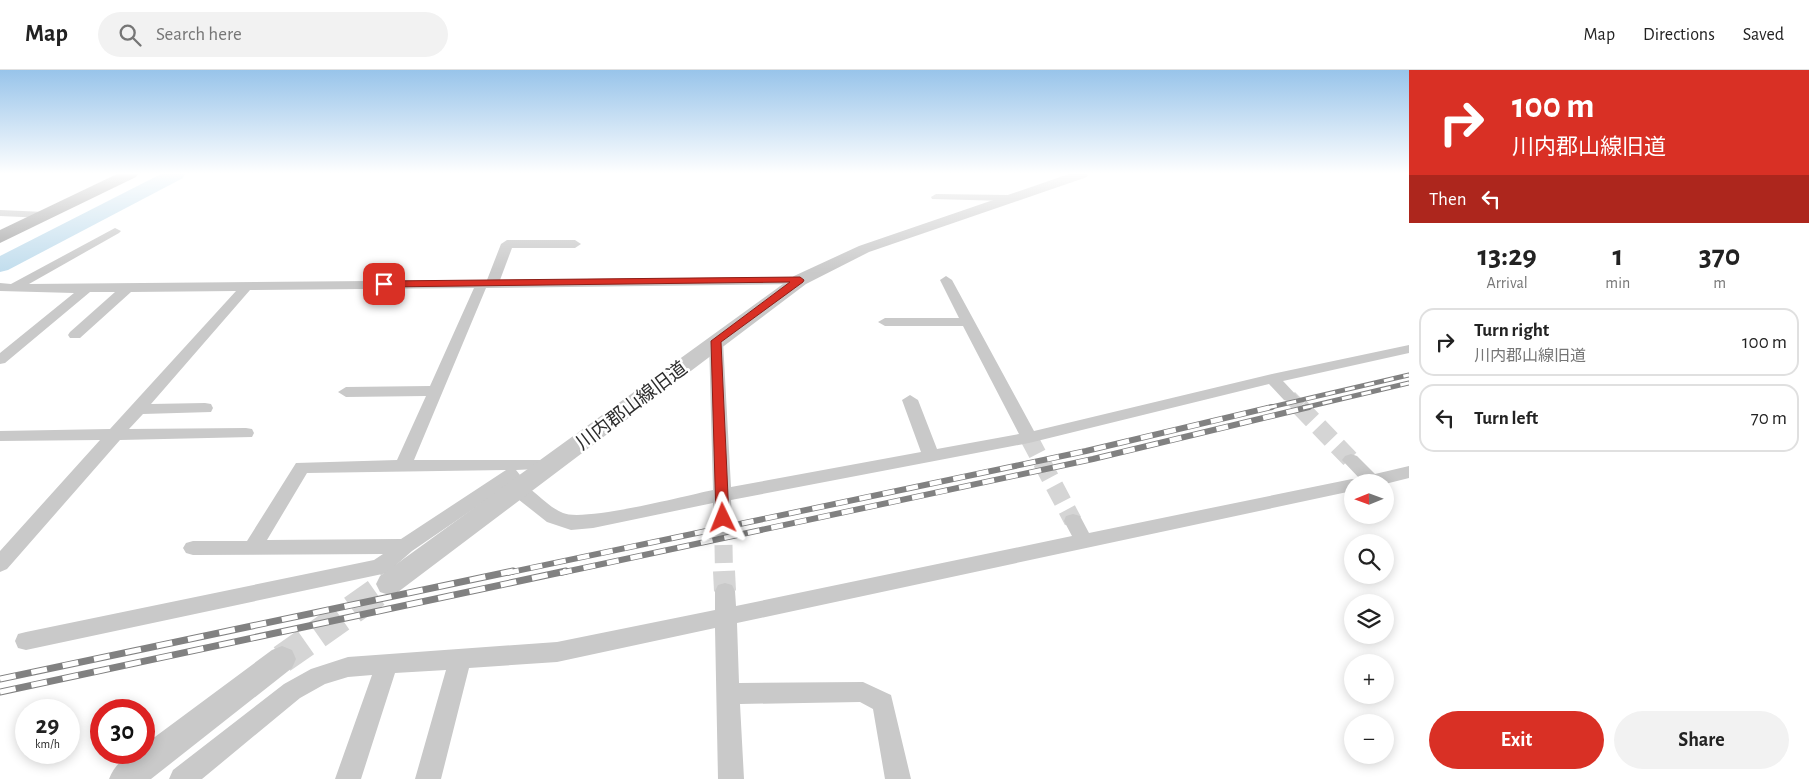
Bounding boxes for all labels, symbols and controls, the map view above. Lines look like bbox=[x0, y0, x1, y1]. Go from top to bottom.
search box bbox=[98, 12, 448, 57]
icon: search bbox=[116, 21, 144, 49]
text: Map bbox=[25, 22, 68, 46]
text: Search here bbox=[156, 25, 242, 44]
text: Map bbox=[1584, 26, 1615, 44]
text: Directions bbox=[1643, 26, 1715, 44]
text: Saved bbox=[1743, 26, 1784, 44]
text: 100 m bbox=[1512, 89, 1595, 124]
icon: right bbox=[1429, 90, 1494, 155]
text: 川内郡山線旧道 bbox=[1512, 136, 1666, 158]
icon: left bbox=[1477, 185, 1505, 213]
text: Then bbox=[1429, 190, 1467, 209]
text: 13:29 bbox=[1478, 241, 1537, 271]
text: 1 bbox=[1612, 241, 1623, 271]
text: 370 bbox=[1699, 241, 1740, 271]
pin bbox=[363, 263, 405, 305]
icon: arrive bbox=[370, 270, 398, 298]
text: Arrival bbox=[1487, 275, 1528, 291]
text: min bbox=[1605, 275, 1630, 291]
text: m bbox=[1713, 275, 1726, 291]
text: Turn right bbox=[1474, 321, 1549, 340]
icon: right bbox=[1431, 328, 1459, 356]
text: 100 m bbox=[1742, 333, 1787, 352]
text: 川内郡山線旧道 bbox=[1474, 348, 1586, 364]
street label: 川内郡山線旧道 bbox=[572, 357, 691, 454]
icon: left bbox=[1431, 404, 1459, 432]
text: Turn left bbox=[1474, 409, 1538, 428]
text: 70 m bbox=[1751, 409, 1787, 428]
north arrow bbox=[1344, 474, 1394, 524]
map controls bbox=[1344, 474, 1394, 764]
position arrow bbox=[696, 491, 748, 543]
button: search bbox=[1344, 534, 1394, 584]
button: layers bbox=[1344, 594, 1394, 644]
button: + bbox=[1344, 654, 1394, 704]
speed limit sign: 30 bbox=[90, 699, 155, 764]
button: Exit bbox=[1429, 711, 1604, 769]
button: Share bbox=[1614, 711, 1789, 769]
text: 29 bbox=[36, 713, 59, 738]
button: − bbox=[1344, 714, 1394, 764]
text: km/h bbox=[35, 738, 60, 750]

